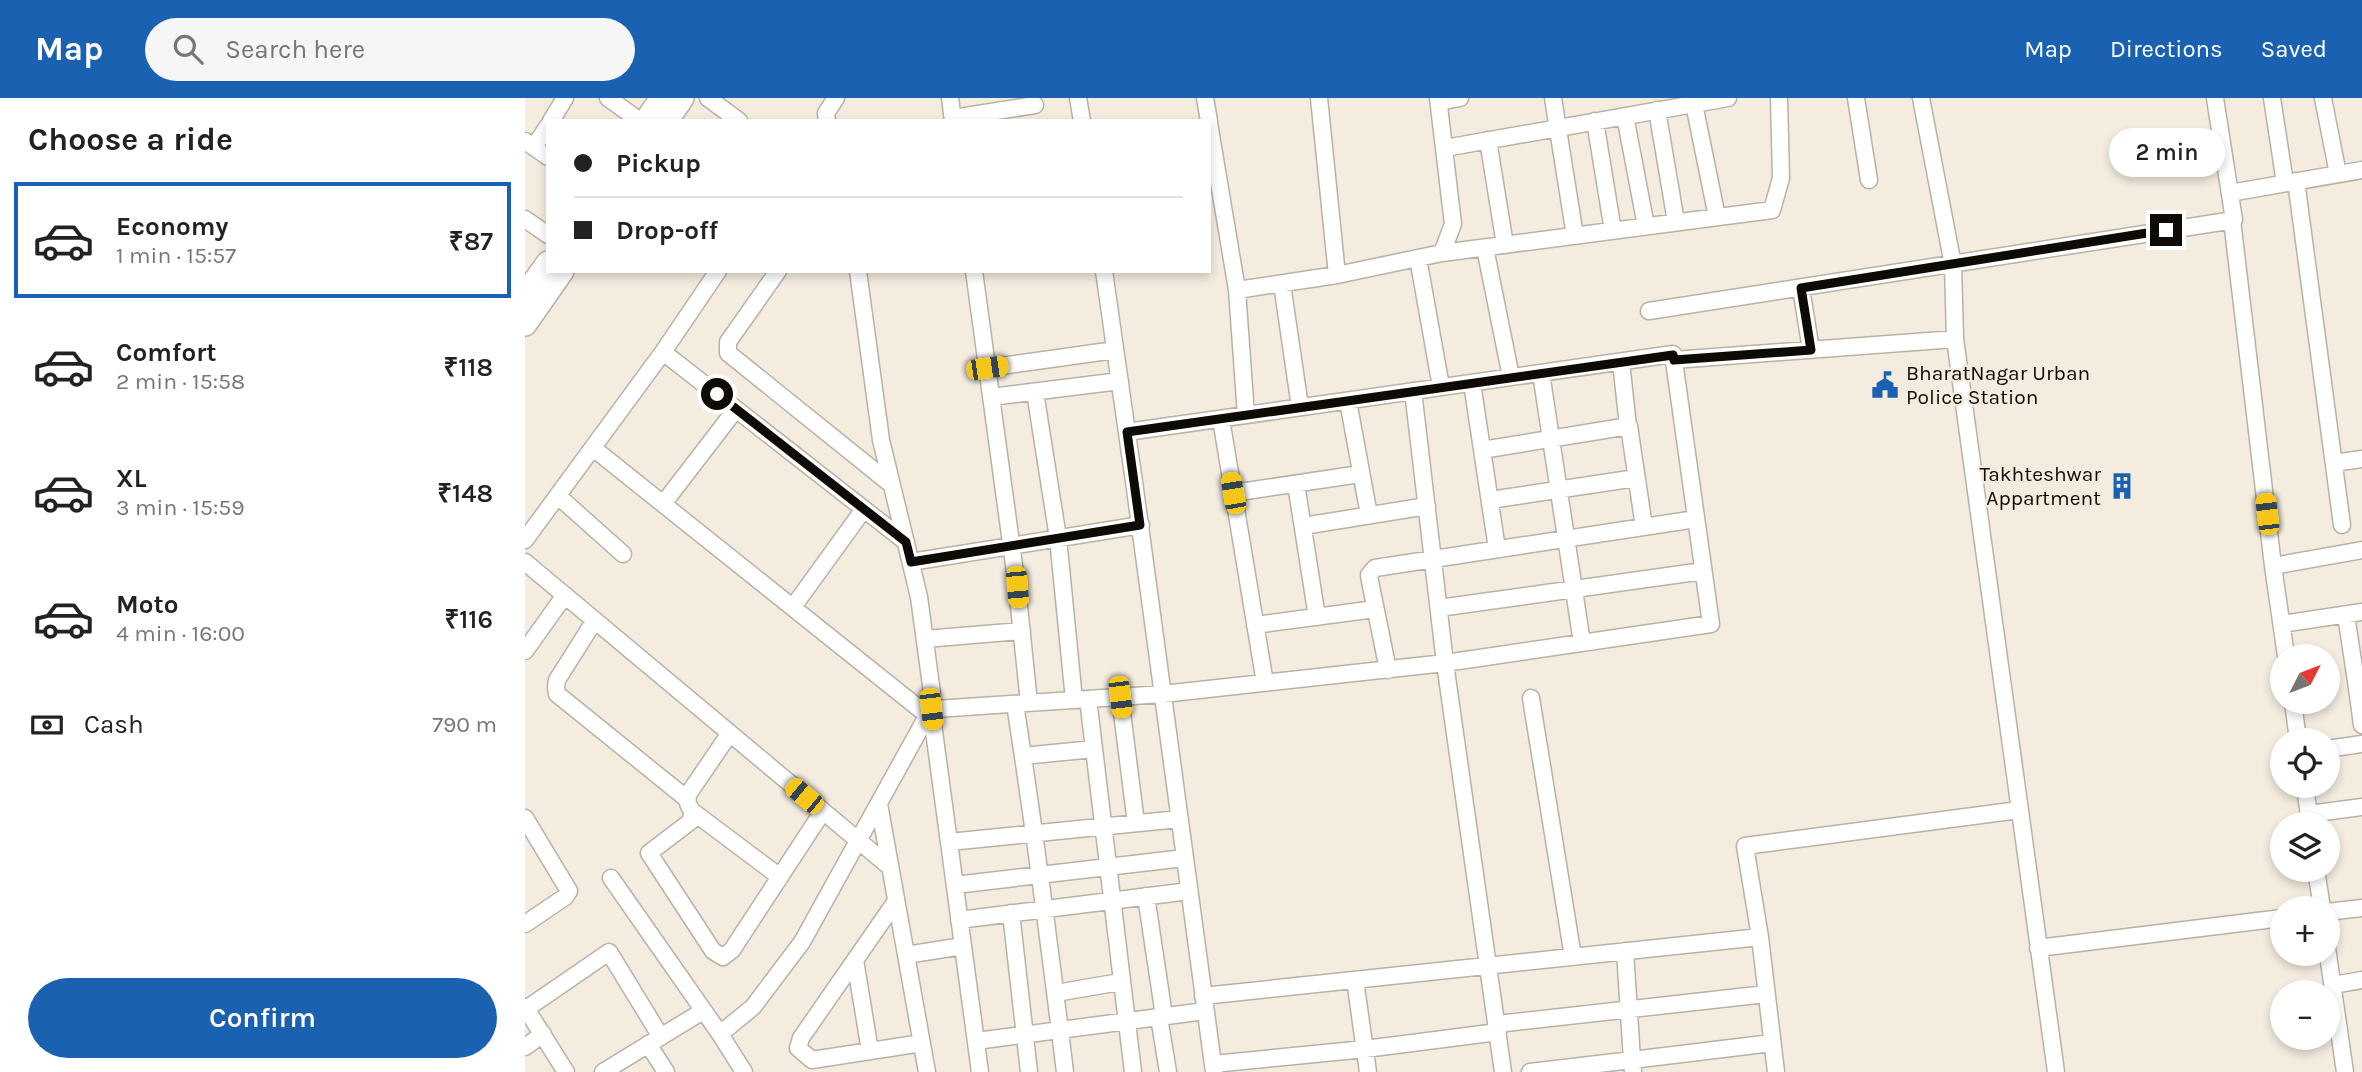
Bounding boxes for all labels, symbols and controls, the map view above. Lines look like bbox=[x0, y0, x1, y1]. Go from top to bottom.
search box bbox=[145, 18, 635, 81]
text: Map bbox=[35, 30, 103, 68]
icon: search bbox=[169, 30, 207, 68]
text: Search here bbox=[225, 34, 365, 65]
text: Map bbox=[2024, 35, 2072, 63]
text: Directions bbox=[2110, 35, 2223, 63]
text: Saved bbox=[2261, 35, 2327, 63]
text: Choose a ride bbox=[28, 121, 233, 158]
callout: 2 min bbox=[2108, 129, 2224, 178]
text: 2 min bbox=[2136, 139, 2198, 166]
text: Pickup bbox=[616, 148, 701, 179]
icon: car bbox=[32, 209, 95, 272]
text: Economy bbox=[116, 211, 228, 242]
route end bbox=[2150, 214, 2182, 246]
text: Drop-off bbox=[616, 215, 718, 246]
text: ₹87 bbox=[449, 226, 493, 257]
text: 1 min · 15:57 bbox=[116, 242, 236, 269]
icon: car bbox=[32, 335, 95, 398]
text: Comfort bbox=[116, 337, 217, 368]
text: ₹118 bbox=[443, 352, 493, 383]
car bbox=[965, 355, 1010, 381]
place label: BharatNagar Urban Police Station bbox=[1906, 361, 2090, 409]
text: 2 min · 15:58 bbox=[116, 368, 245, 395]
public building icon: BharatNagar Urban Police Station bbox=[1870, 370, 1900, 400]
route start bbox=[701, 378, 733, 410]
icon: car bbox=[32, 461, 95, 524]
place label: Takhteshwar Appartment bbox=[1979, 462, 2101, 510]
text: XL bbox=[116, 463, 147, 494]
car bbox=[1220, 470, 1247, 516]
building icon: Takhteshwar Appartment bbox=[2107, 471, 2137, 501]
text: ₹148 bbox=[437, 478, 493, 509]
car bbox=[2255, 492, 2280, 536]
text: 3 min · 15:59 bbox=[116, 494, 245, 521]
car bbox=[1005, 565, 1030, 609]
icon: car bbox=[32, 587, 95, 650]
text: Moto bbox=[116, 589, 178, 620]
text: ₹116 bbox=[444, 604, 493, 635]
text: 4 min · 16:00 bbox=[116, 620, 245, 647]
north arrow bbox=[2270, 644, 2340, 714]
map controls bbox=[2270, 644, 2340, 1050]
car bbox=[1108, 675, 1133, 719]
car bbox=[919, 687, 944, 731]
icon: cash bbox=[28, 706, 66, 744]
text: Cash bbox=[84, 709, 144, 740]
text: 790 m bbox=[432, 711, 497, 738]
button: locate bbox=[2270, 728, 2340, 798]
car bbox=[782, 774, 827, 818]
button: layers bbox=[2270, 812, 2340, 882]
button: + bbox=[2270, 896, 2340, 966]
button: Confirm bbox=[28, 978, 497, 1058]
button: − bbox=[2270, 980, 2340, 1050]

